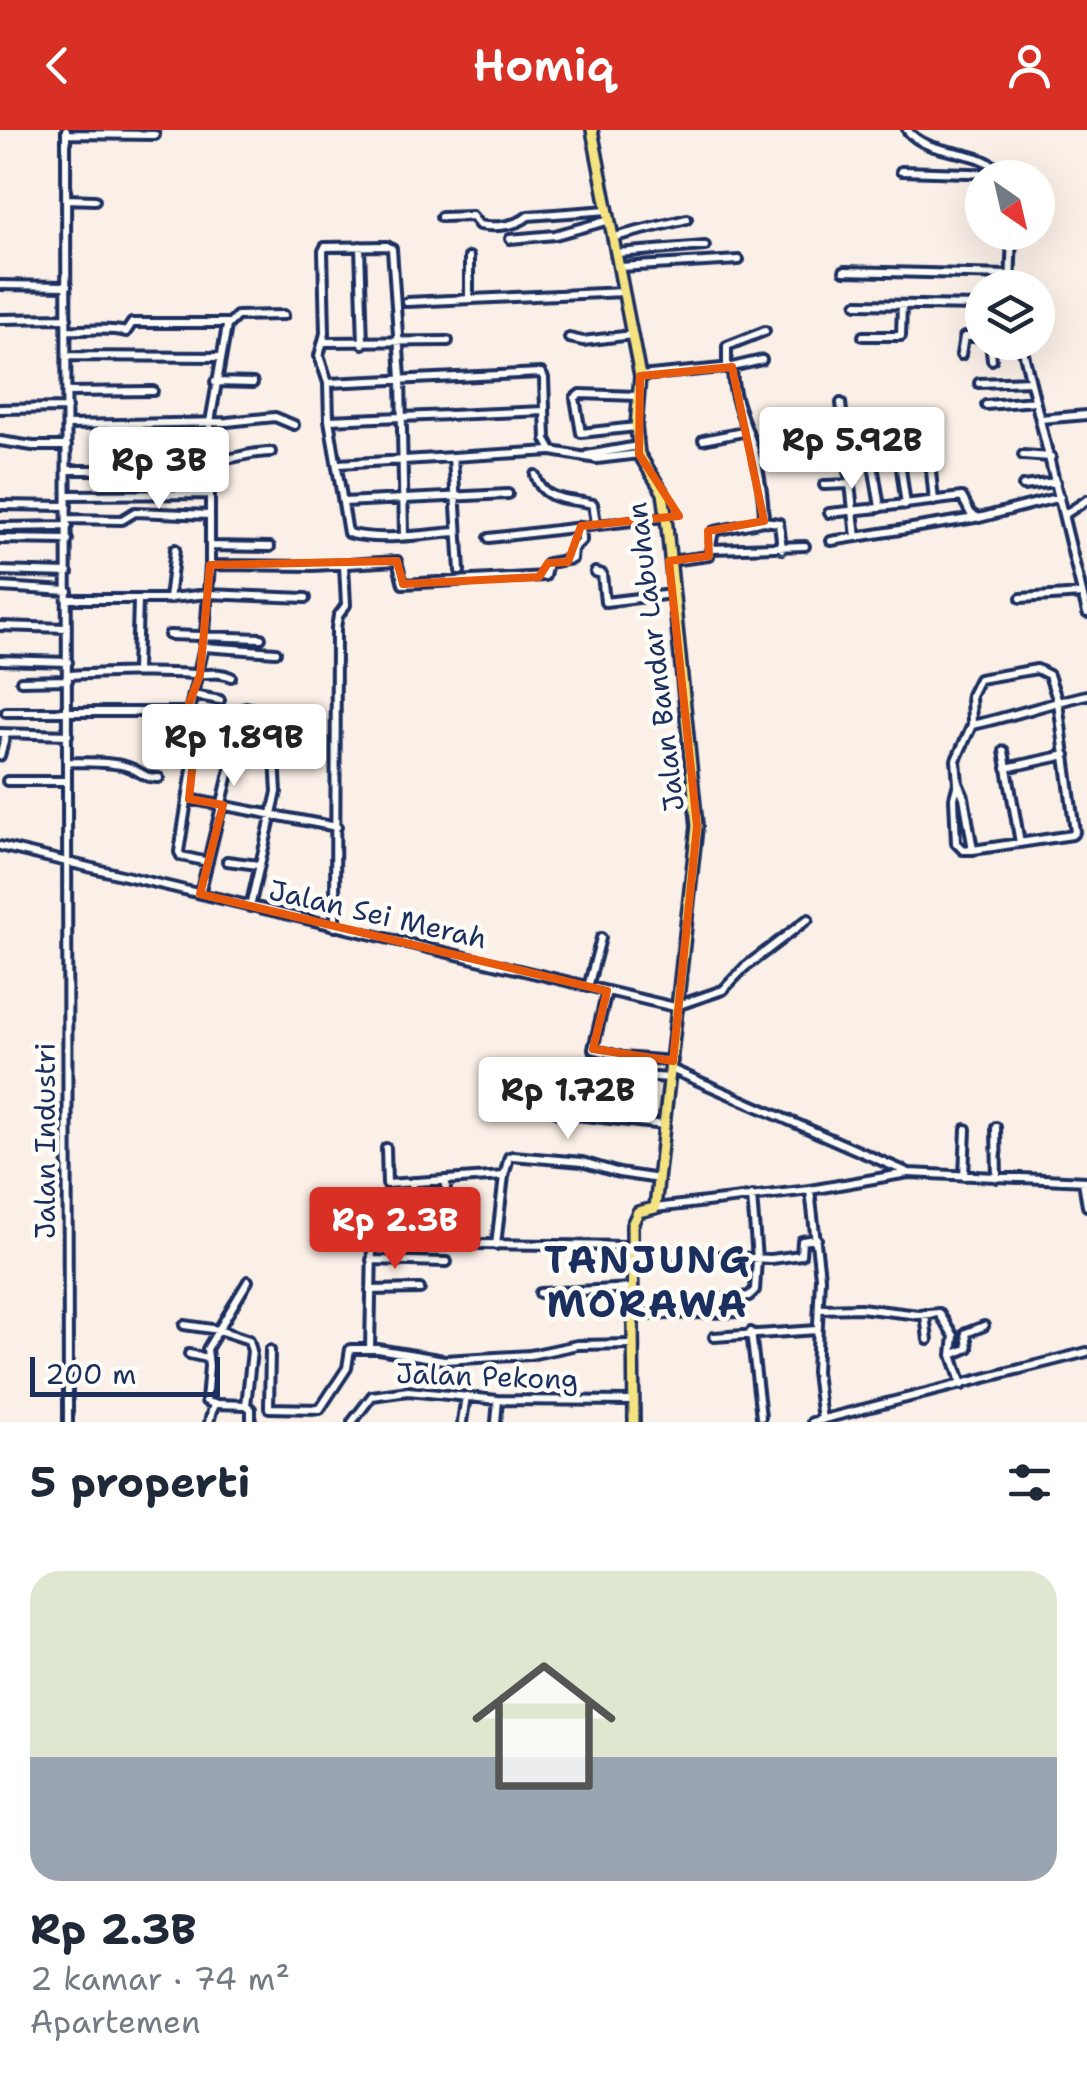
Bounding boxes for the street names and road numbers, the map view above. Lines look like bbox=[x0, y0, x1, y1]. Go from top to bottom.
street label: Jalan Bandar Labuhan bbox=[617, 500, 693, 814]
street label: Jalan Sei Merah bbox=[265, 870, 491, 958]
street label: Jalan Industri bbox=[26, 1043, 64, 1239]
street label: Jalan Pekong bbox=[395, 1354, 579, 1398]

